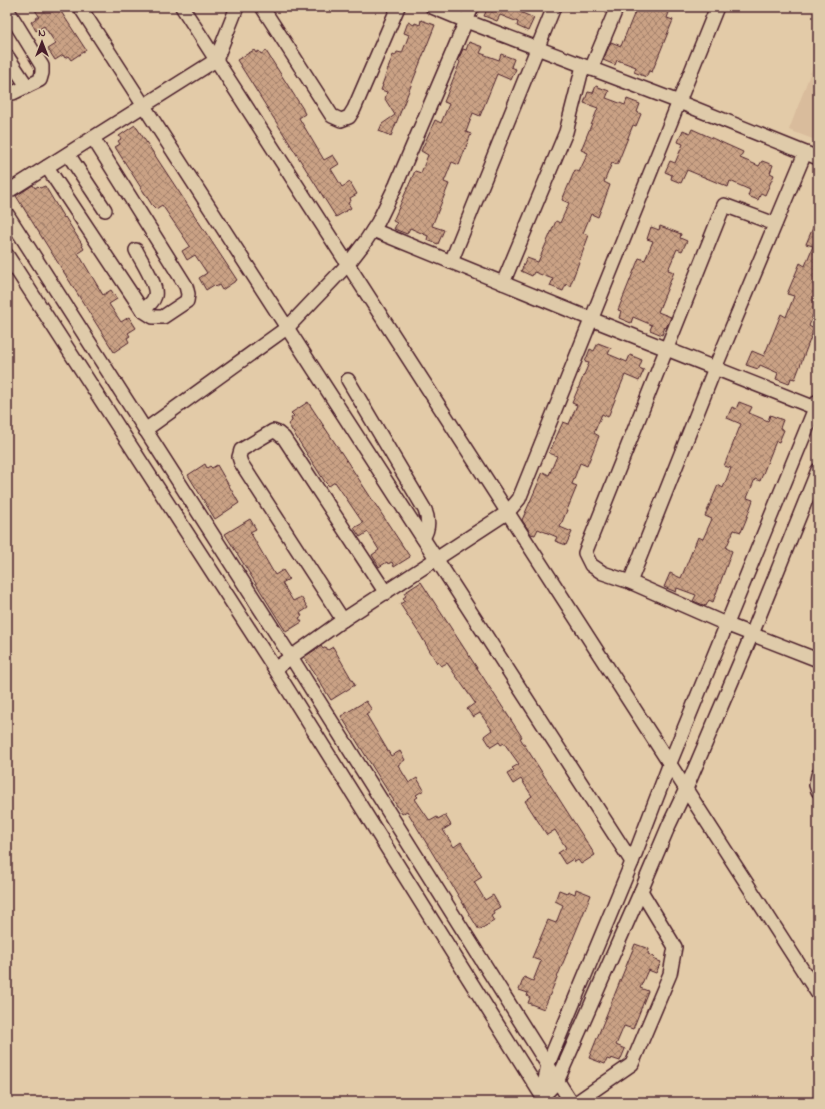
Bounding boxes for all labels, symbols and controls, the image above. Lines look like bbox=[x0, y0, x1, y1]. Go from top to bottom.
north arrow bbox=[22, 22, 62, 62]
text: N bbox=[38, 25, 46, 41]

